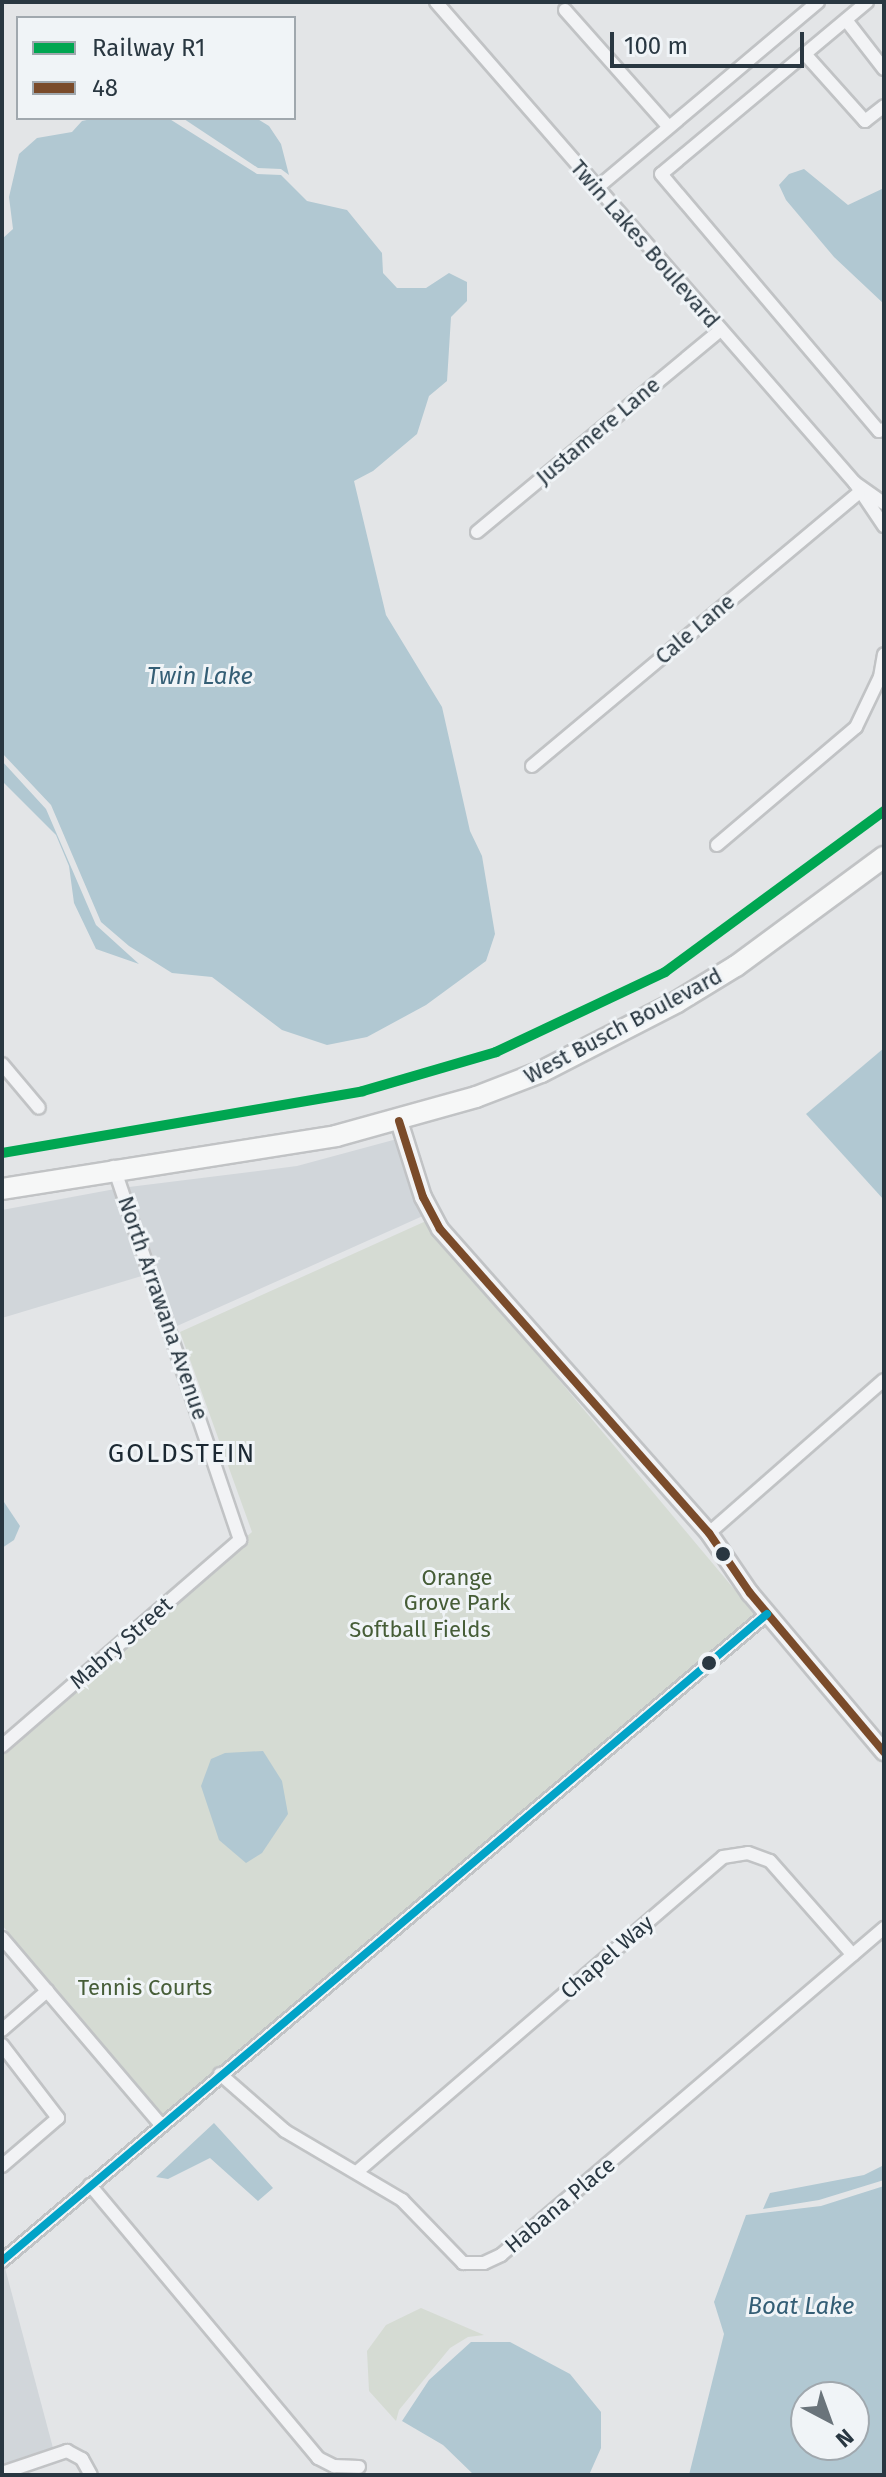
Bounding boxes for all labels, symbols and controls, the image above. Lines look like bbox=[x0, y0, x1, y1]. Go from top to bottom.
legend bbox=[16, 16, 296, 120]
scale bar bbox=[614, 16, 808, 66]
text: 100 m bbox=[624, 32, 688, 60]
text: Railway R1 bbox=[92, 34, 206, 62]
text: 48 bbox=[92, 74, 118, 102]
street label: Twin Lakes Boulevard bbox=[565, 155, 725, 333]
street label: Justamere Lane bbox=[531, 372, 665, 490]
street label: Cale Lane bbox=[650, 588, 740, 670]
water label: Twin Lake bbox=[147, 663, 253, 691]
street label: West Busch Boulevard bbox=[520, 963, 726, 1089]
street label: North Arrawana Avenue bbox=[112, 1193, 214, 1423]
district label: GOLDSTEIN bbox=[108, 1438, 256, 1470]
unlabelled marker bbox=[715, 1546, 731, 1562]
park label: Orange Grove Park bbox=[404, 1564, 510, 1616]
street label: Mabry Street bbox=[64, 1591, 178, 1695]
park label: Softball Fields bbox=[349, 1617, 491, 1643]
unlabelled marker bbox=[701, 1655, 717, 1671]
street label: Chapel Way bbox=[555, 1910, 659, 2004]
park label: Tennis Courts bbox=[78, 1975, 212, 2001]
street label: Habana Place bbox=[500, 2151, 620, 2259]
water label: Boat Lake bbox=[747, 2293, 855, 2321]
north arrow bbox=[790, 2381, 870, 2461]
text: N bbox=[830, 2423, 859, 2453]

